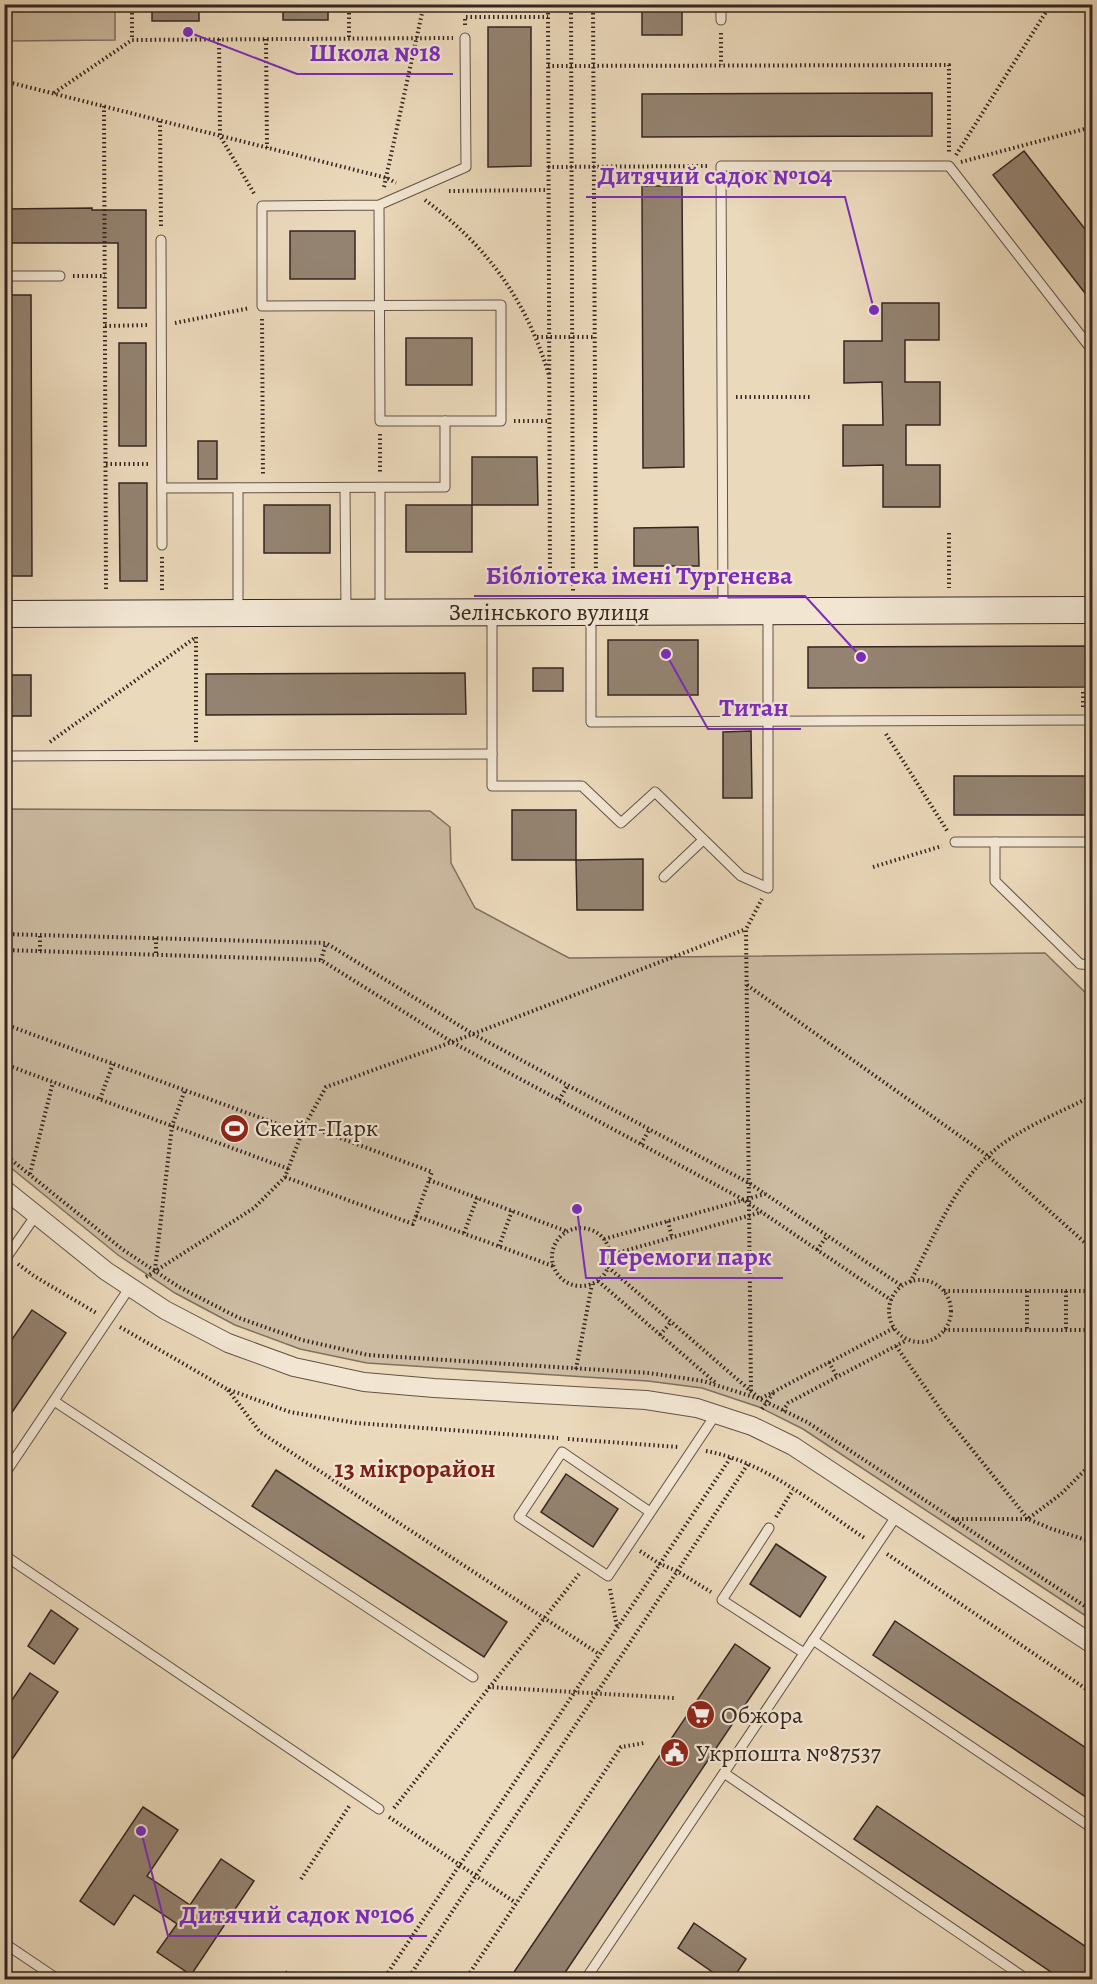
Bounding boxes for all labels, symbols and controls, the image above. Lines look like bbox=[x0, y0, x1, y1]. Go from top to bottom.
callout: Школа №18 bbox=[297, 30, 453, 74]
text: Школа №18 bbox=[309, 35, 441, 70]
callout: Дитячий садок №104 bbox=[586, 153, 845, 197]
text: Дитячий садок №104 bbox=[597, 158, 833, 193]
callout: Бібліотека імені Тургенєва bbox=[474, 552, 805, 596]
text: Бібліотека імені Тургенєва bbox=[485, 558, 793, 593]
street label: Зелінського вулиця bbox=[448, 596, 650, 628]
callout: Титан bbox=[708, 685, 801, 729]
text: Титан bbox=[719, 690, 789, 725]
sports icon: Скейт-Парк bbox=[218, 1112, 250, 1144]
place label: Скейт-Парк bbox=[255, 1112, 378, 1144]
callout: Перемоги парк bbox=[586, 1234, 783, 1278]
text: Перемоги парк bbox=[598, 1239, 772, 1274]
district label: 13 мікрорайон bbox=[334, 1451, 496, 1486]
supermarket icon: Обжора bbox=[684, 1699, 716, 1731]
place label: Обжора bbox=[721, 1699, 803, 1731]
public building icon: Укрпошта №87537 bbox=[659, 1737, 691, 1769]
place label: Укрпошта №87537 bbox=[696, 1737, 882, 1769]
callout: Дитячий садок №106 bbox=[168, 1892, 427, 1936]
text: Дитячий садок №106 bbox=[180, 1897, 415, 1932]

